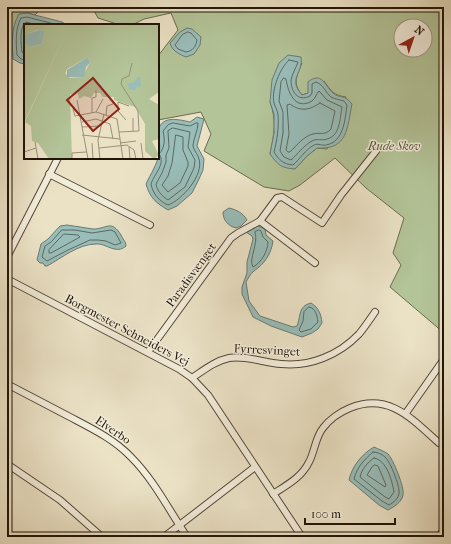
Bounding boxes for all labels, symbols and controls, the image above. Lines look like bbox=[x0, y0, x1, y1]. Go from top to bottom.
north arrow bbox=[393, 18, 433, 58]
text: N bbox=[412, 23, 427, 39]
inset map bbox=[24, 24, 159, 159]
park label: Rude Skov bbox=[367, 139, 421, 153]
street label: Paradisvænget bbox=[163, 240, 219, 310]
street label: Borgmester Schneiders Vej bbox=[62, 291, 192, 369]
street label: Fyrresvinget bbox=[233, 341, 301, 359]
street label: Elverbo bbox=[93, 413, 133, 447]
scale bar bbox=[305, 500, 395, 526]
text: 100 m bbox=[311, 507, 341, 521]

